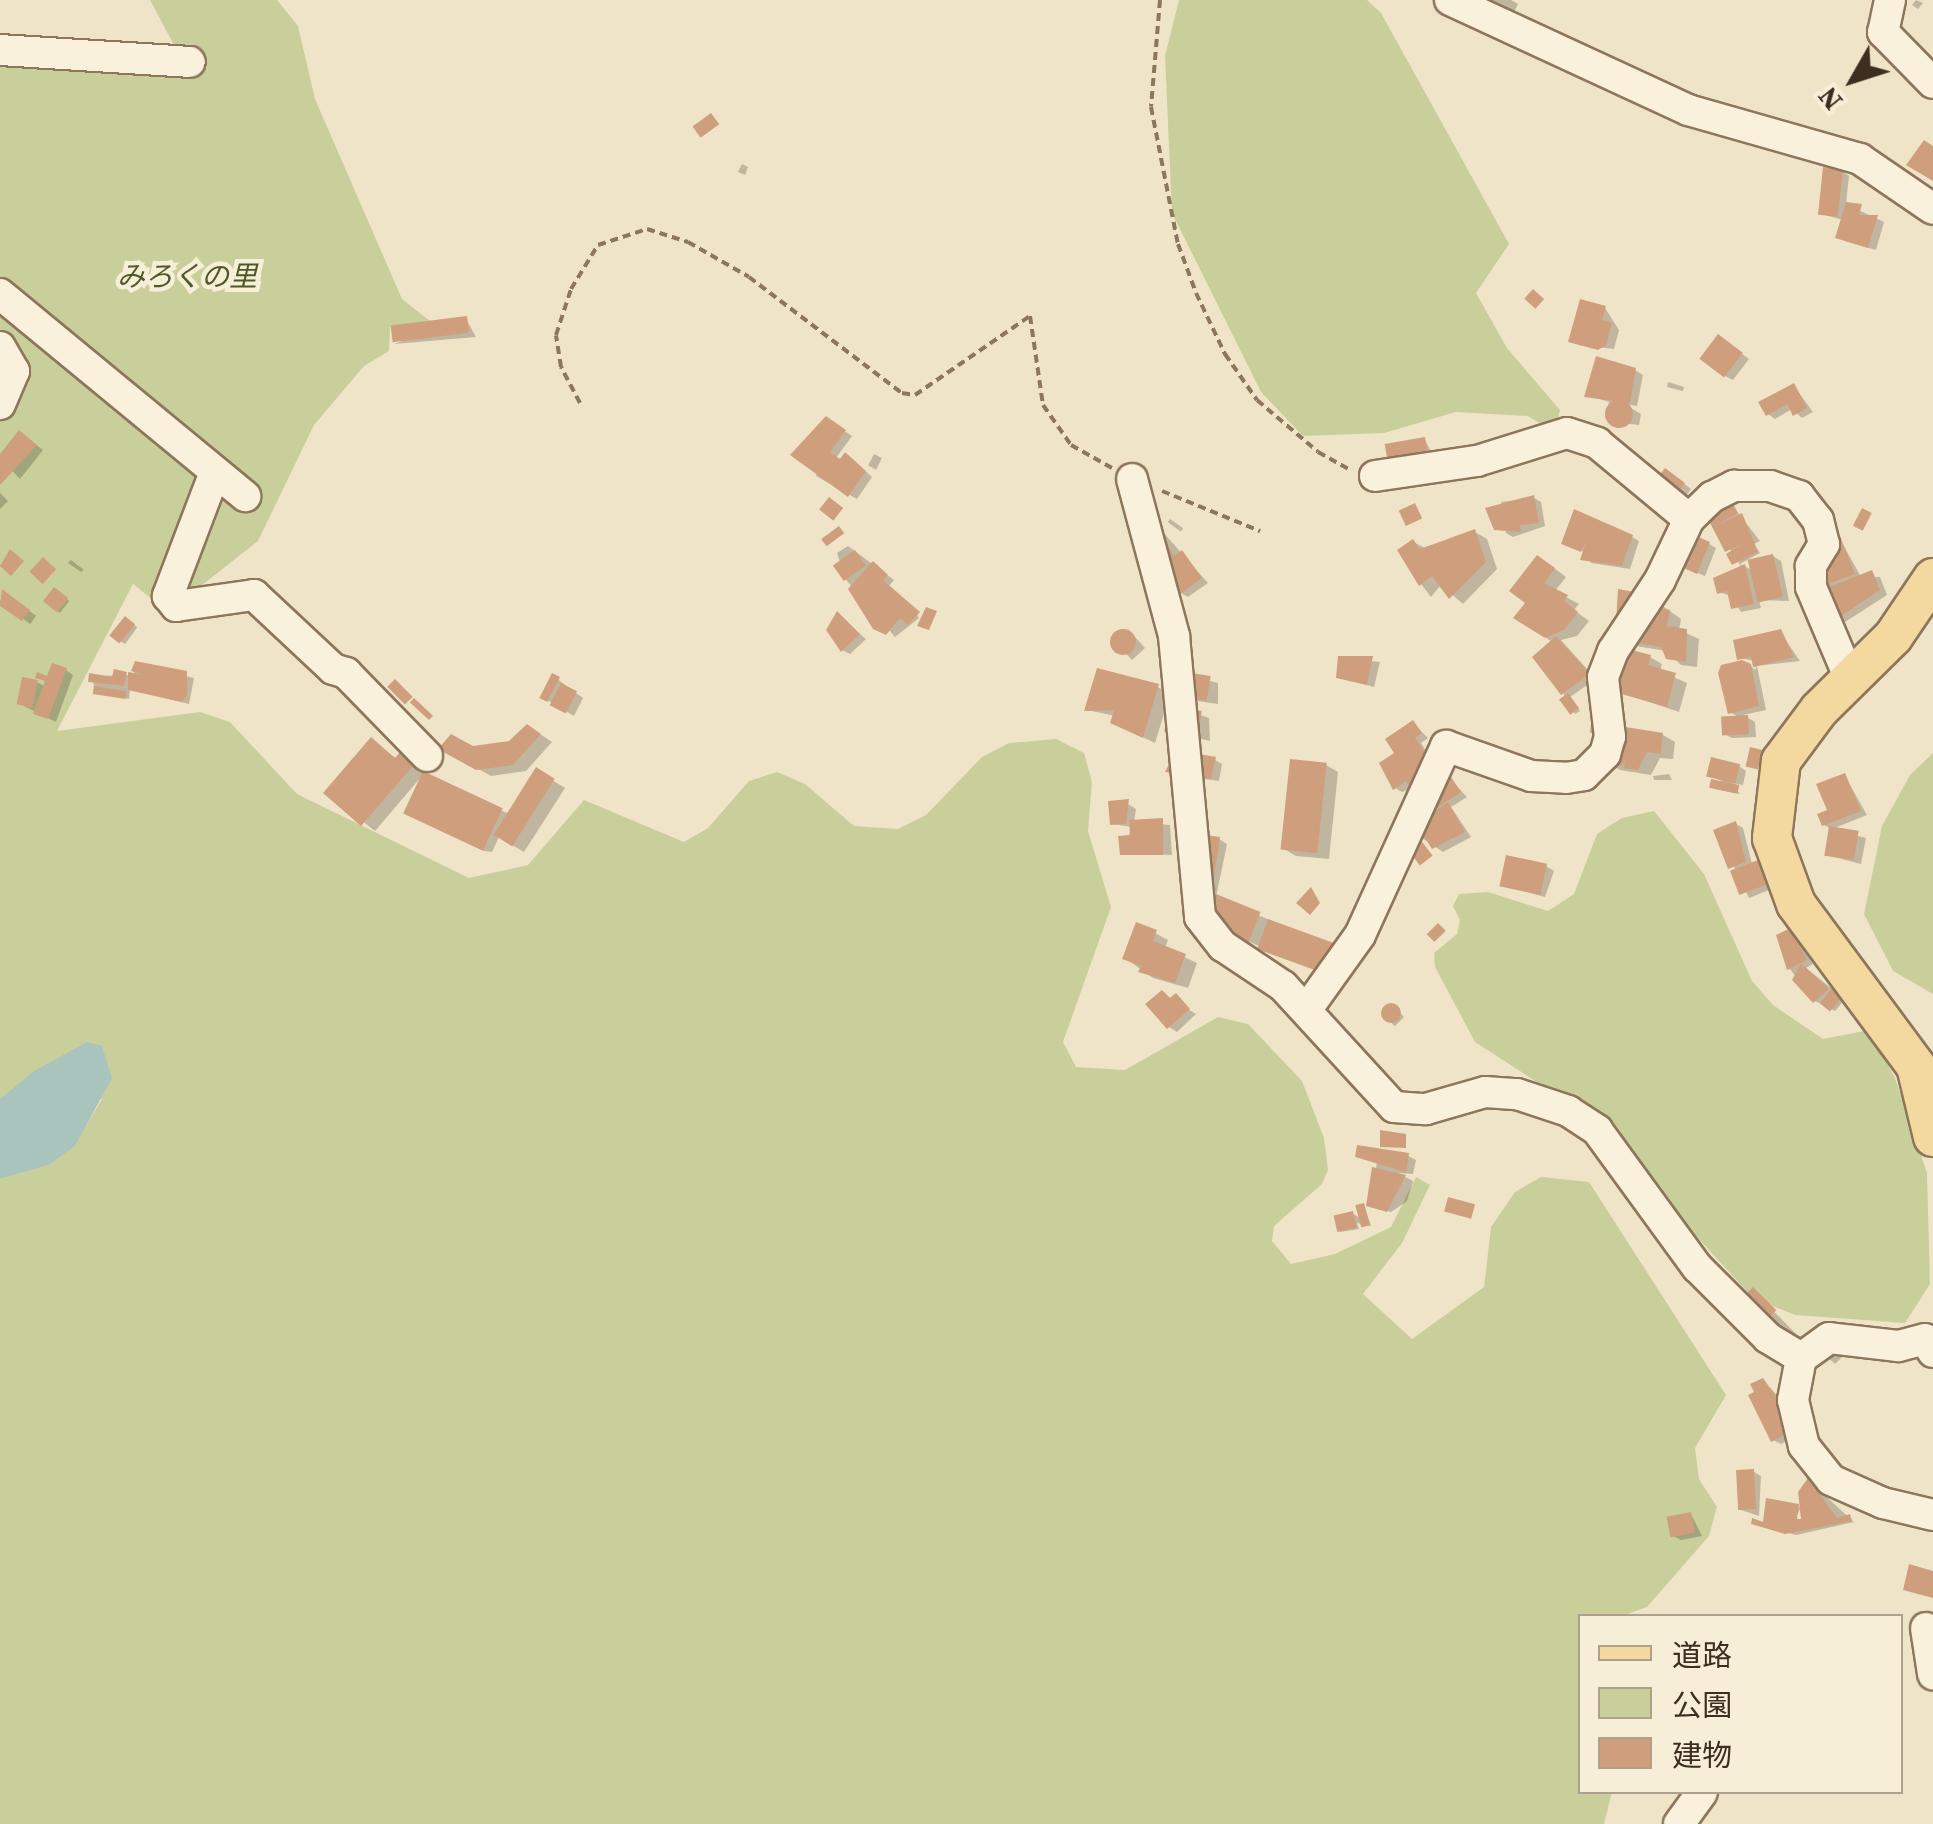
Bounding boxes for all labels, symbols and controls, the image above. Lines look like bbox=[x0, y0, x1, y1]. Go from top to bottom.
north arrow bbox=[1803, 30, 1903, 130]
text: N bbox=[1809, 79, 1851, 119]
park label: みろくの里 bbox=[117, 259, 257, 293]
legend bbox=[1578, 1614, 1903, 1794]
text: 道路 bbox=[1672, 1635, 1732, 1676]
text: 公園 bbox=[1672, 1685, 1732, 1726]
text: 建物 bbox=[1672, 1735, 1732, 1776]

